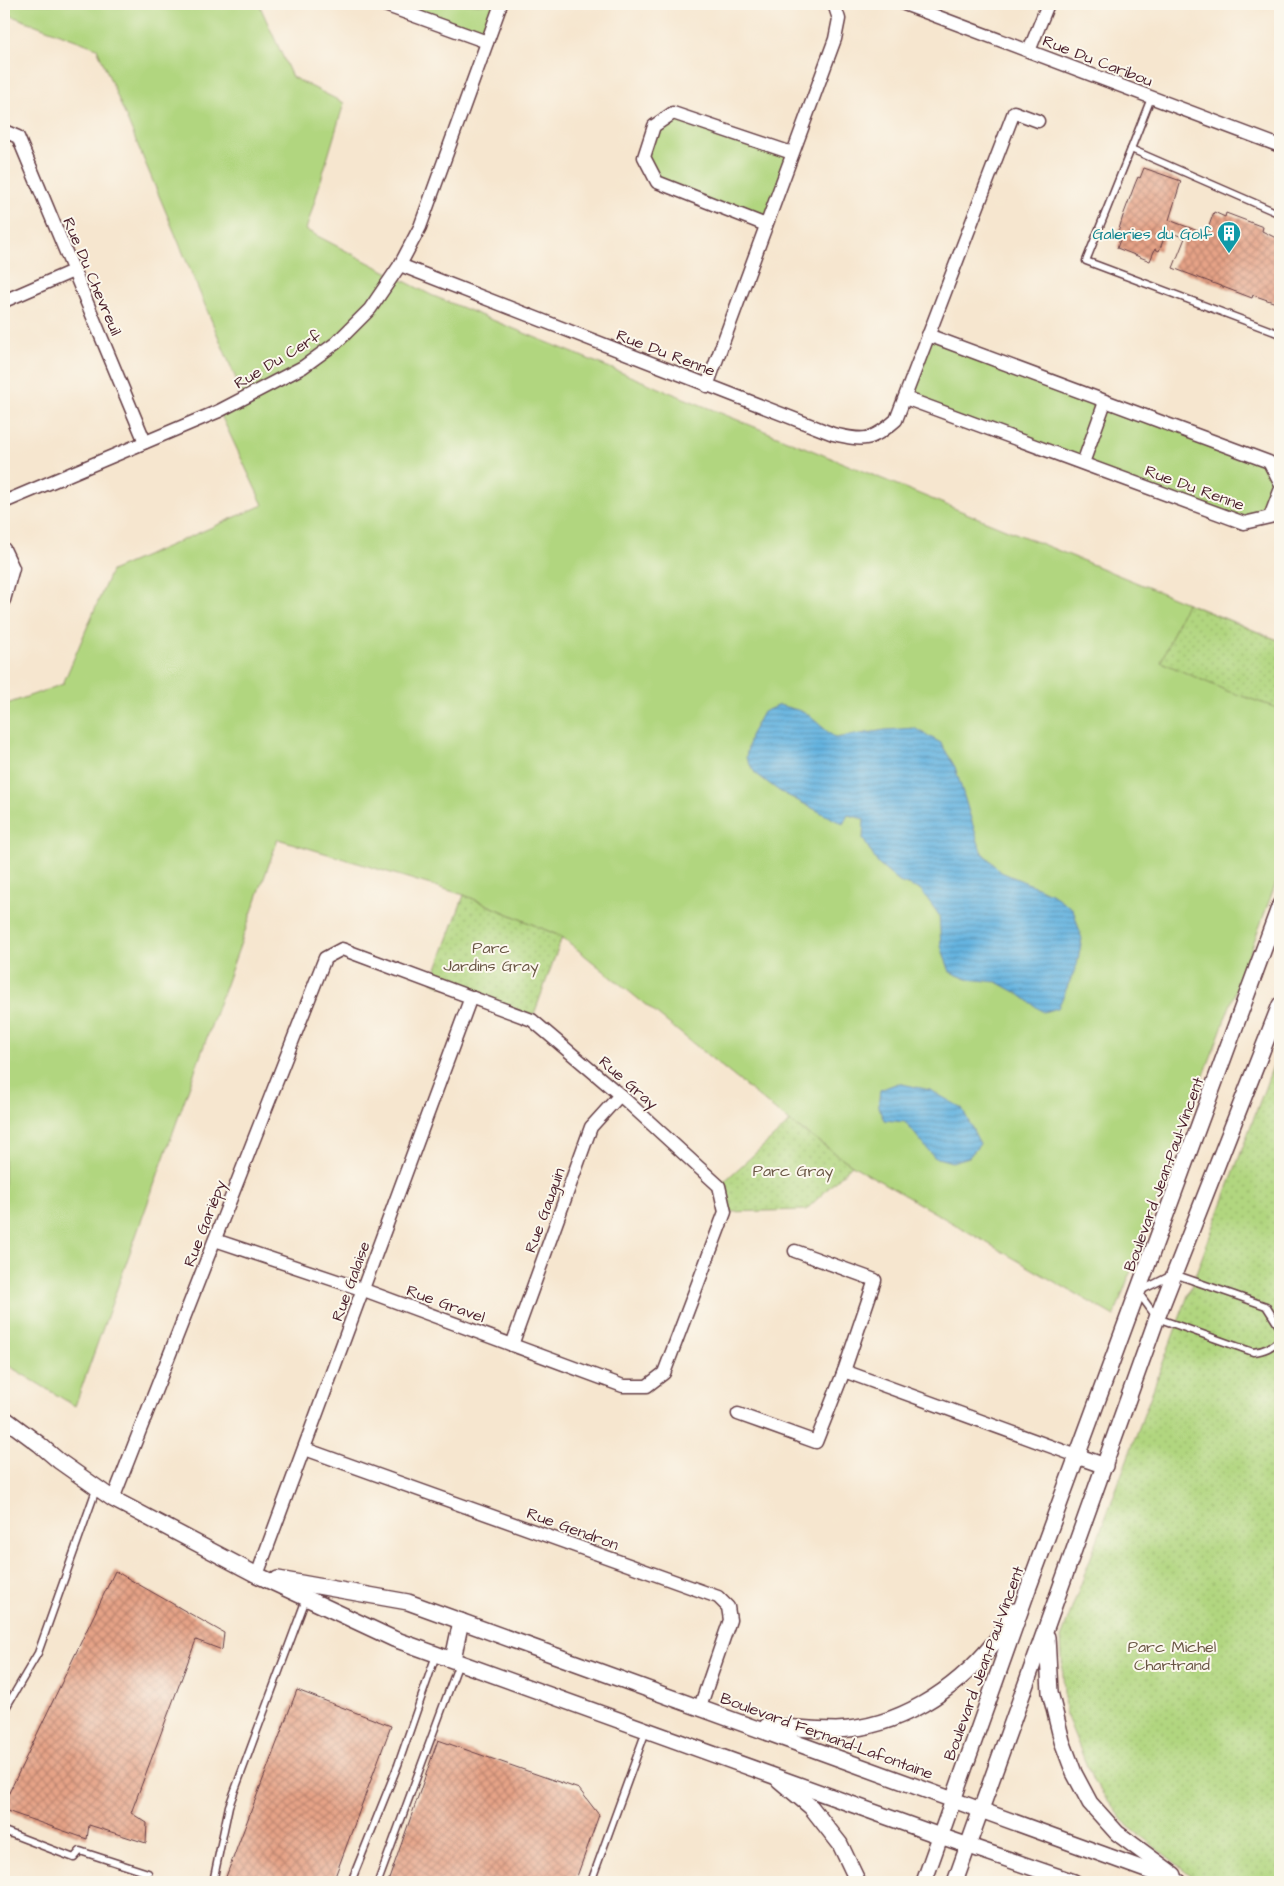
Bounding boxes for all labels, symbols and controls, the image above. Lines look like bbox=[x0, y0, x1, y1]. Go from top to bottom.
street label: Rue Du Caribou bbox=[1039, 30, 1156, 92]
street label: Rue Du Chevreuil bbox=[57, 214, 127, 339]
building icon: Galeries du Golf bbox=[1216, 220, 1242, 254]
place label: Galeries du Golf bbox=[1092, 223, 1213, 245]
street label: Rue Du Renne bbox=[613, 324, 719, 382]
street label: Rue Du Cerf bbox=[230, 325, 326, 394]
street label: Rue Du Renne bbox=[1142, 460, 1248, 516]
park label: Parc Jardins Gray bbox=[443, 937, 539, 978]
street label: Rue Gray bbox=[594, 1051, 663, 1115]
street label: Boulevard Jean-Paul-Vincent bbox=[1118, 1074, 1210, 1275]
park label: Parc Gray bbox=[753, 1160, 833, 1183]
street label: Rue Gauguin bbox=[519, 1165, 571, 1256]
street label: Rue Gariépy bbox=[178, 1177, 233, 1270]
street label: Rue Galaise bbox=[326, 1238, 376, 1324]
street label: Rue Gravel bbox=[403, 1280, 488, 1328]
street label: Rue Gendron bbox=[524, 1502, 622, 1556]
street label: Boulevard Jean-Paul-Vincent bbox=[938, 1563, 1030, 1764]
park label: Parc Michel Chartrand bbox=[1128, 1636, 1216, 1676]
street label: Boulevard Fernand-Lafontaine bbox=[717, 1687, 936, 1785]

